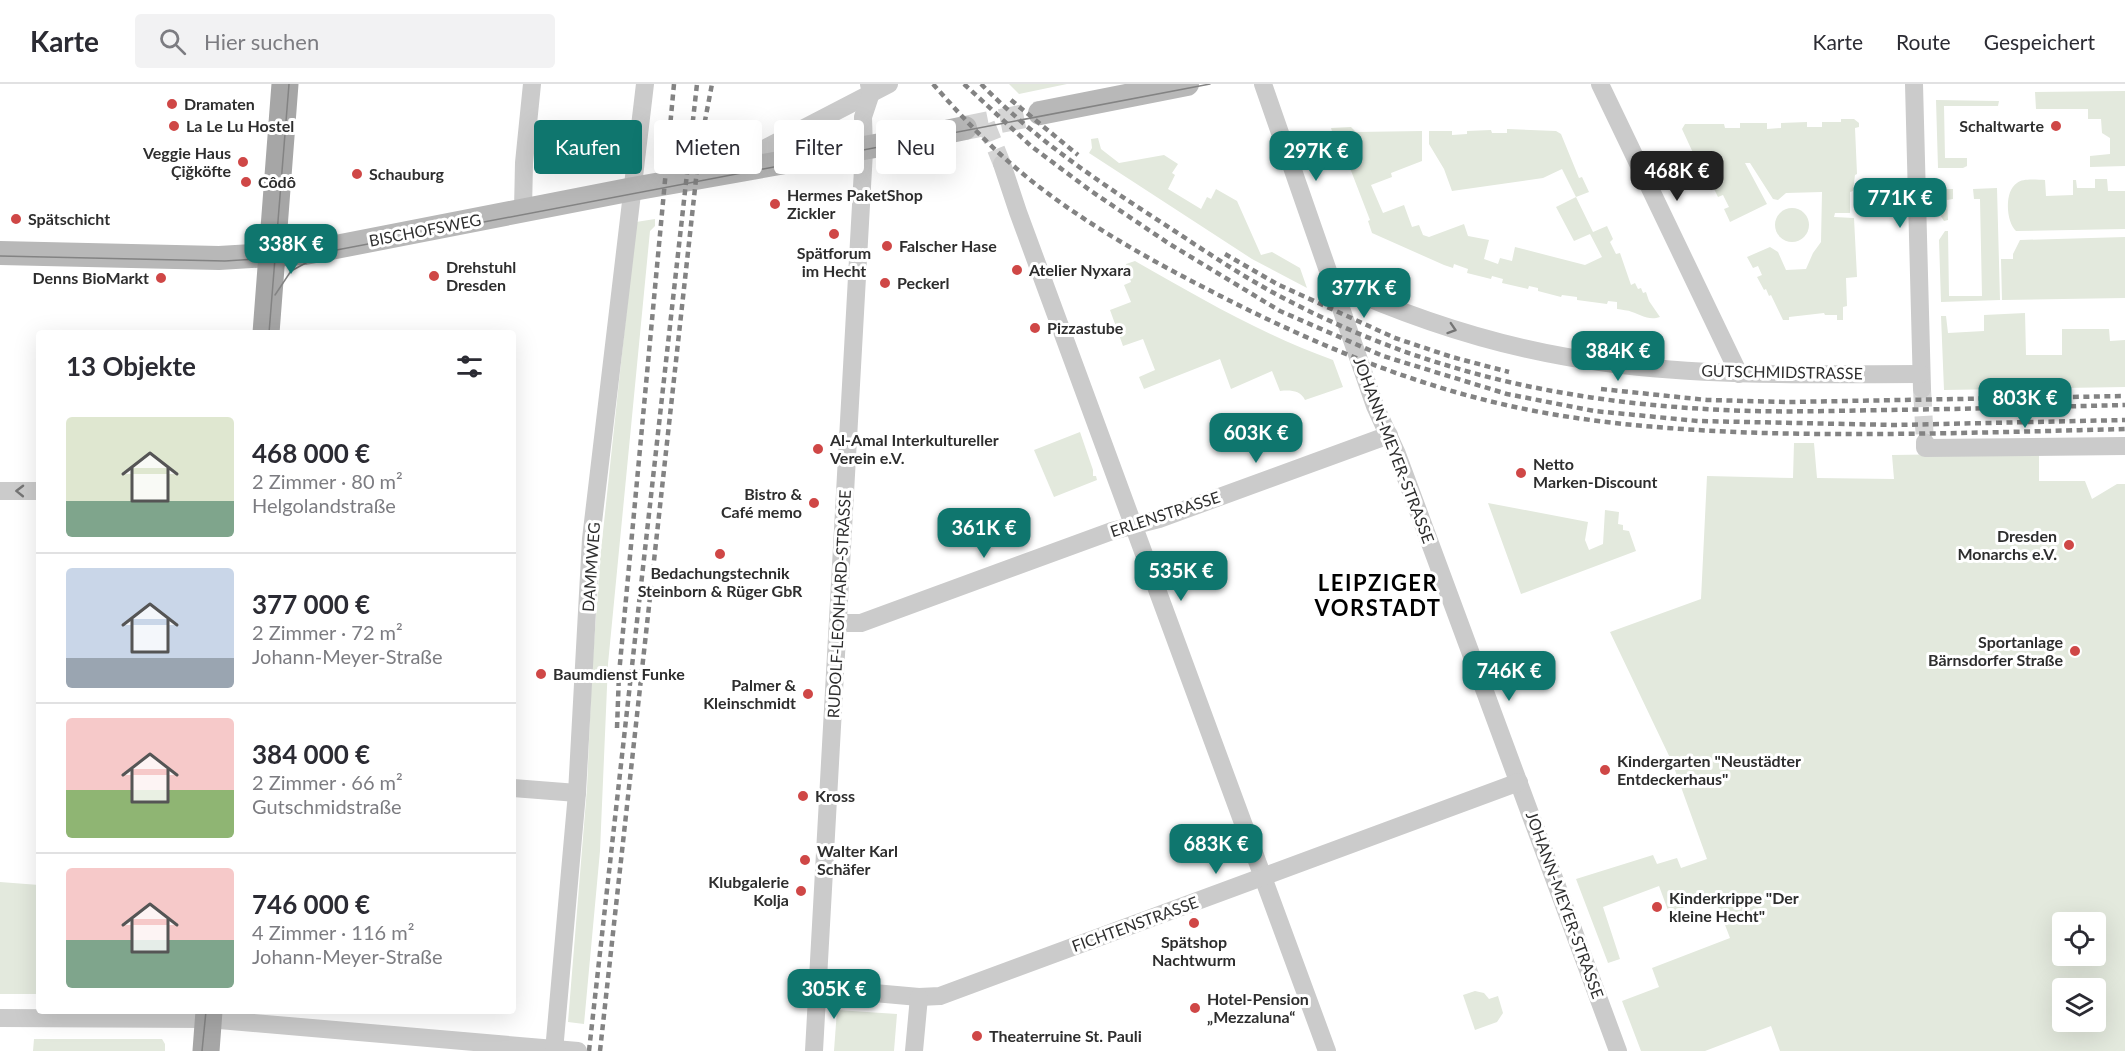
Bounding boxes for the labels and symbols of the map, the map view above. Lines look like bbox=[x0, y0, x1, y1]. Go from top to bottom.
place label: Dramaten bbox=[184, 94, 255, 113]
marker: Dramaten bbox=[165, 97, 179, 111]
place label: La Le Lu Hostel bbox=[186, 116, 294, 135]
place label: Schaltwarte bbox=[1959, 116, 2044, 135]
marker: La Le Lu Hostel bbox=[167, 119, 181, 133]
marker: Schaltwarte bbox=[2049, 119, 2063, 133]
pin: 297K € bbox=[1267, 131, 1365, 182]
place label: Veggie Haus Çiğköfte bbox=[142, 143, 231, 180]
pin: 468K € bbox=[1628, 151, 1726, 202]
marker: Veggie Haus Çiğköfte bbox=[236, 155, 250, 169]
place label: Schauburg bbox=[369, 164, 445, 183]
marker: Schauburg bbox=[350, 167, 364, 181]
place label: Côdô bbox=[258, 172, 296, 191]
marker: Côdô bbox=[239, 175, 253, 189]
pin: 771K € bbox=[1851, 178, 1949, 229]
place label: Hermes PaketShop Zickler bbox=[787, 185, 923, 222]
marker: Hermes PaketShop Zickler bbox=[768, 197, 782, 211]
place label: Spätschicht bbox=[28, 209, 110, 228]
street label: BISCHOFSWEG bbox=[367, 209, 483, 250]
marker: Spätschicht bbox=[9, 212, 23, 226]
pin: 338K € bbox=[242, 224, 340, 275]
marker: Spätforum im Hecht bbox=[827, 227, 841, 241]
place label: Falscher Hase bbox=[899, 236, 997, 255]
marker: Falscher Hase bbox=[880, 239, 894, 253]
place label: Spätforum im Hecht bbox=[797, 243, 871, 280]
place label: Drehstuhl Dresden bbox=[446, 257, 516, 294]
place label: Atelier Nyxara bbox=[1028, 260, 1131, 279]
marker: Atelier Nyxara bbox=[1010, 263, 1024, 277]
place label: Denns BioMarkt bbox=[33, 268, 149, 287]
pin: 377K € bbox=[1315, 268, 1413, 319]
marker: Drehstuhl Dresden bbox=[427, 269, 441, 283]
marker: Denns BioMarkt bbox=[154, 271, 168, 285]
place label: Peckerl bbox=[897, 273, 949, 292]
marker: Peckerl bbox=[878, 276, 892, 290]
place label: Pizzastube bbox=[1047, 318, 1124, 337]
marker: Pizzastube bbox=[1028, 321, 1042, 335]
one-way arrow bbox=[1446, 322, 1457, 334]
pin: 384K € bbox=[1569, 331, 1667, 382]
street label: JOHANN-MEYER-STRASSE bbox=[1350, 354, 1439, 546]
street label: GUTSCHMIDSTRASSE bbox=[1701, 361, 1863, 382]
pin: 803K € bbox=[1976, 378, 2074, 429]
pin: 603K € bbox=[1207, 413, 1305, 464]
place label: Al-Amal Interkultureller Verein e.V. bbox=[829, 430, 999, 467]
marker: Al-Amal Interkultureller Verein e.V. bbox=[811, 442, 825, 456]
place label: Netto Marken-Discount bbox=[1533, 454, 1657, 491]
marker: Netto Marken-Discount bbox=[1514, 466, 1528, 480]
place label: Bistro & Café memo bbox=[721, 484, 802, 521]
one-way arrow bbox=[15, 485, 24, 497]
street label: ERLENSTRASSE bbox=[1107, 487, 1222, 540]
street label: RUDOLF-LEONHARD-STRASSE bbox=[823, 489, 854, 719]
marker: Bistro & Café memo bbox=[807, 496, 821, 510]
pin: 361K € bbox=[935, 508, 1033, 559]
street label: DAMMWEG bbox=[578, 522, 603, 612]
place label: Dresden Monarchs e.V. bbox=[1957, 526, 2057, 563]
marker: Dresden Monarchs e.V. bbox=[2062, 538, 2076, 552]
marker: Bedachungstechnik Steinborn & Rüger GbR bbox=[713, 547, 727, 561]
pin: 535K € bbox=[1132, 551, 1230, 602]
place label: Bedachungstechnik Steinborn & Rüger GbR bbox=[638, 563, 803, 600]
district label: LEIPZIGER VORSTADT bbox=[1313, 569, 1442, 621]
place label: Sportanlage Bärnsdorfer Straße bbox=[1928, 632, 2063, 669]
marker: Sportanlage Bärnsdorfer Straße bbox=[2068, 644, 2082, 658]
pin: 746K € bbox=[1460, 651, 1558, 702]
place label: Baumdienst Funke bbox=[553, 664, 685, 683]
marker: Baumdienst Funke bbox=[534, 667, 548, 681]
place label: Palmer & Kleinschmidt bbox=[703, 675, 796, 712]
marker: Palmer & Kleinschmidt bbox=[801, 687, 815, 701]
place label: Kindergarten "Neustädter Entdeckerhaus" bbox=[1617, 751, 1801, 788]
marker: Kindergarten "Neustädter Entdeckerhaus" bbox=[1598, 763, 1612, 777]
place label: Kross bbox=[815, 786, 855, 805]
marker: Kross bbox=[796, 789, 810, 803]
street label: JOHANN-MEYER-STRASSE bbox=[1523, 809, 1608, 1001]
pin: 683K € bbox=[1167, 824, 1265, 875]
place label: Walter Karl Schäfer bbox=[817, 841, 898, 878]
marker: Walter Karl Schäfer bbox=[798, 853, 812, 867]
place label: Klubgalerie Kolja bbox=[708, 872, 789, 909]
marker: Klubgalerie Kolja bbox=[794, 884, 808, 898]
place label: Kinderkrippe "Der kleine Hecht" bbox=[1669, 888, 1799, 925]
street label: FICHTENSTRASSE bbox=[1069, 892, 1201, 955]
marker: Kinderkrippe "Der kleine Hecht" bbox=[1650, 900, 1664, 914]
marker: Spätshop Nachtwurm bbox=[1187, 916, 1201, 930]
place label: Spätshop Nachtwurm bbox=[1152, 932, 1236, 969]
pin: 305K € bbox=[785, 969, 883, 1020]
place label: Hotel-Pension „Mezzaluna“ bbox=[1207, 989, 1309, 1026]
marker: Hotel-Pension „Mezzaluna“ bbox=[1188, 1001, 1202, 1015]
place label: Theaterruine St. Pauli bbox=[989, 1026, 1142, 1045]
marker: Theaterruine St. Pauli bbox=[970, 1029, 984, 1043]

